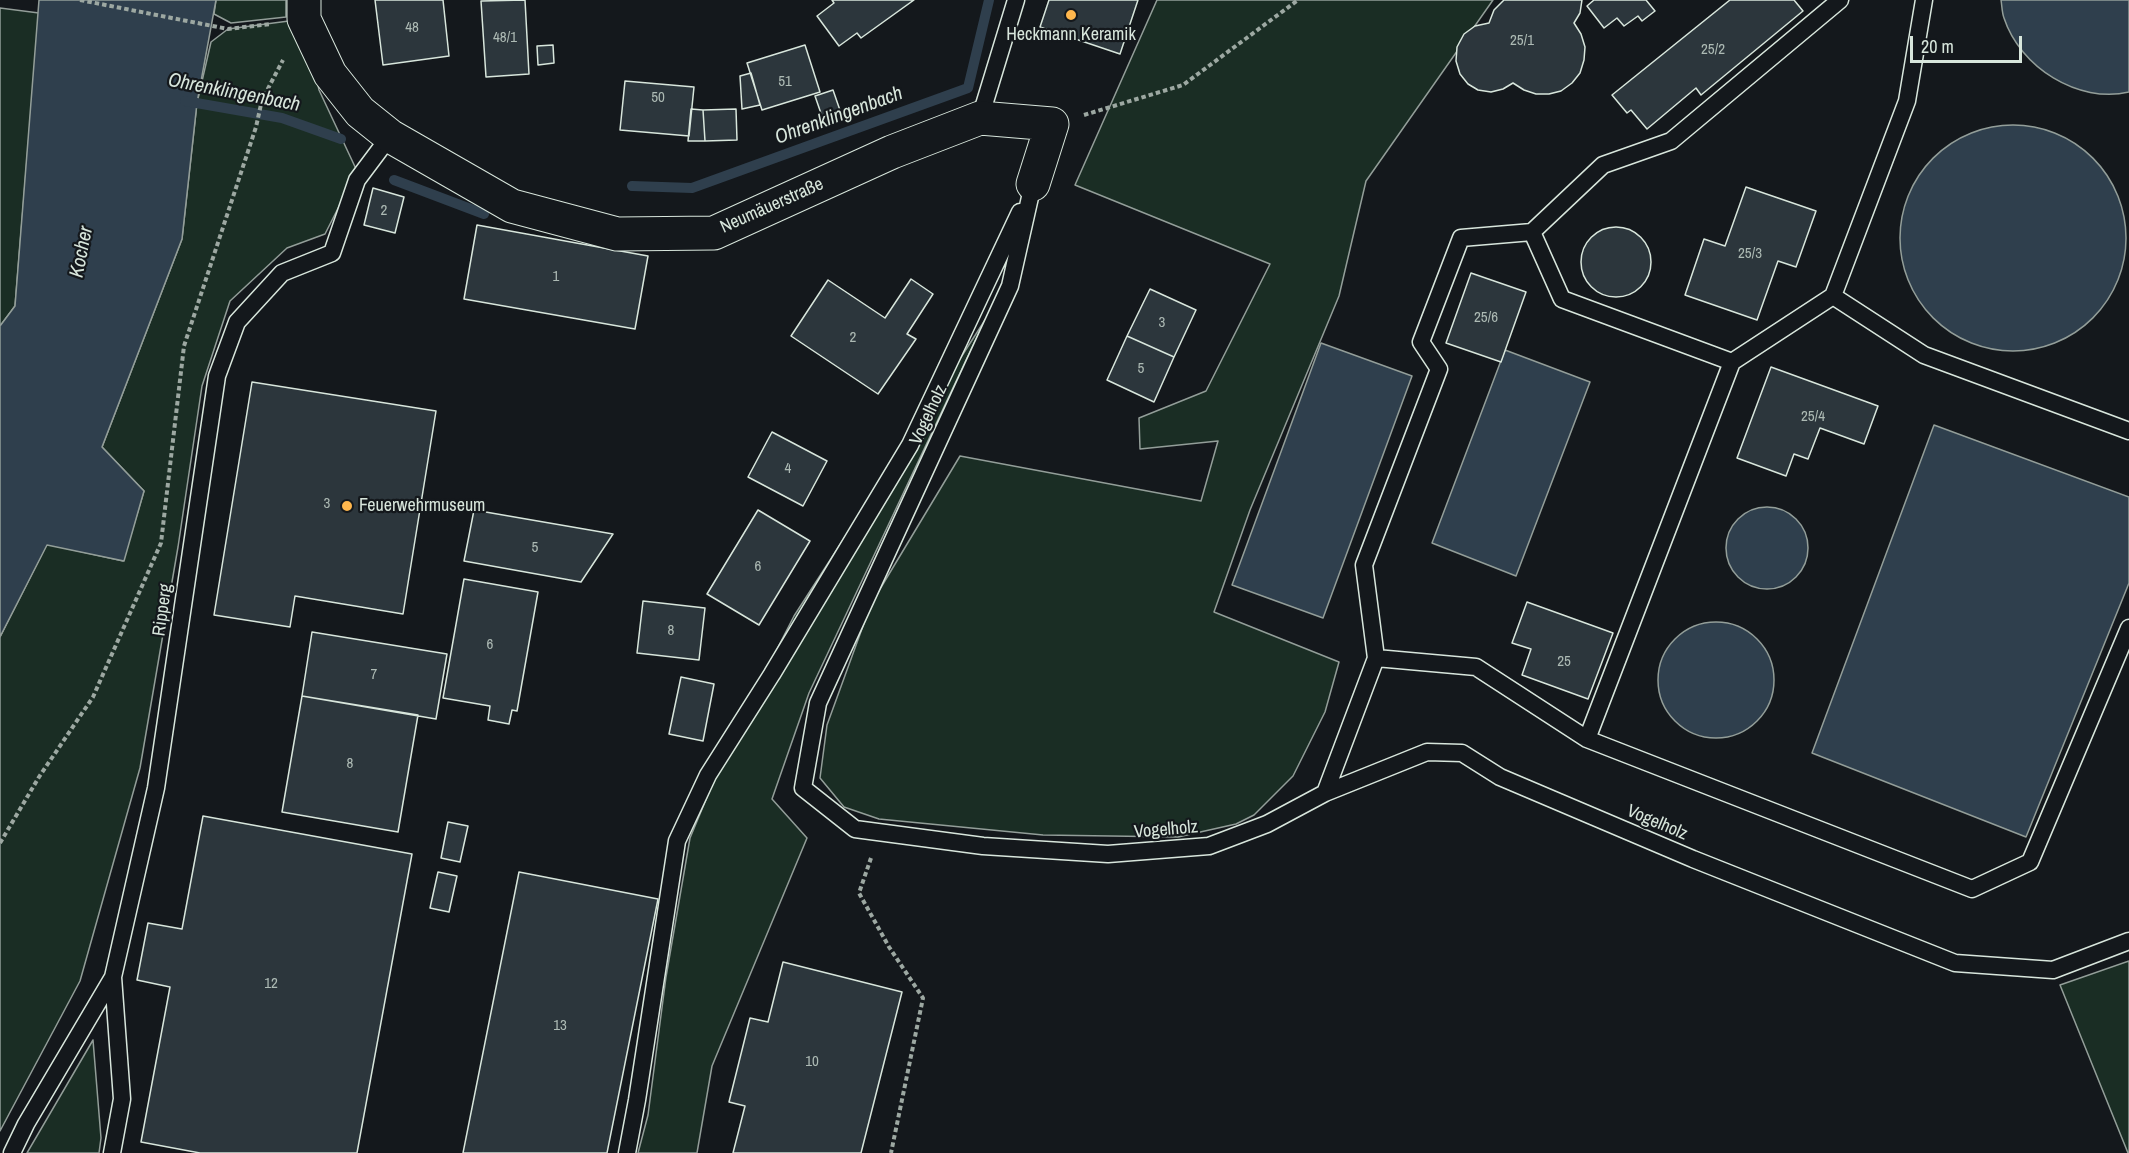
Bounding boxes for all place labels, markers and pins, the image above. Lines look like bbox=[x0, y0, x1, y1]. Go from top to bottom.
marker: Heckmann Keramik bbox=[1064, 8, 1078, 22]
place label: Heckmann Keramik bbox=[1006, 24, 1136, 46]
place label: Feuerwehrmuseum bbox=[359, 495, 485, 517]
marker: Feuerwehrmuseum bbox=[340, 499, 354, 513]

